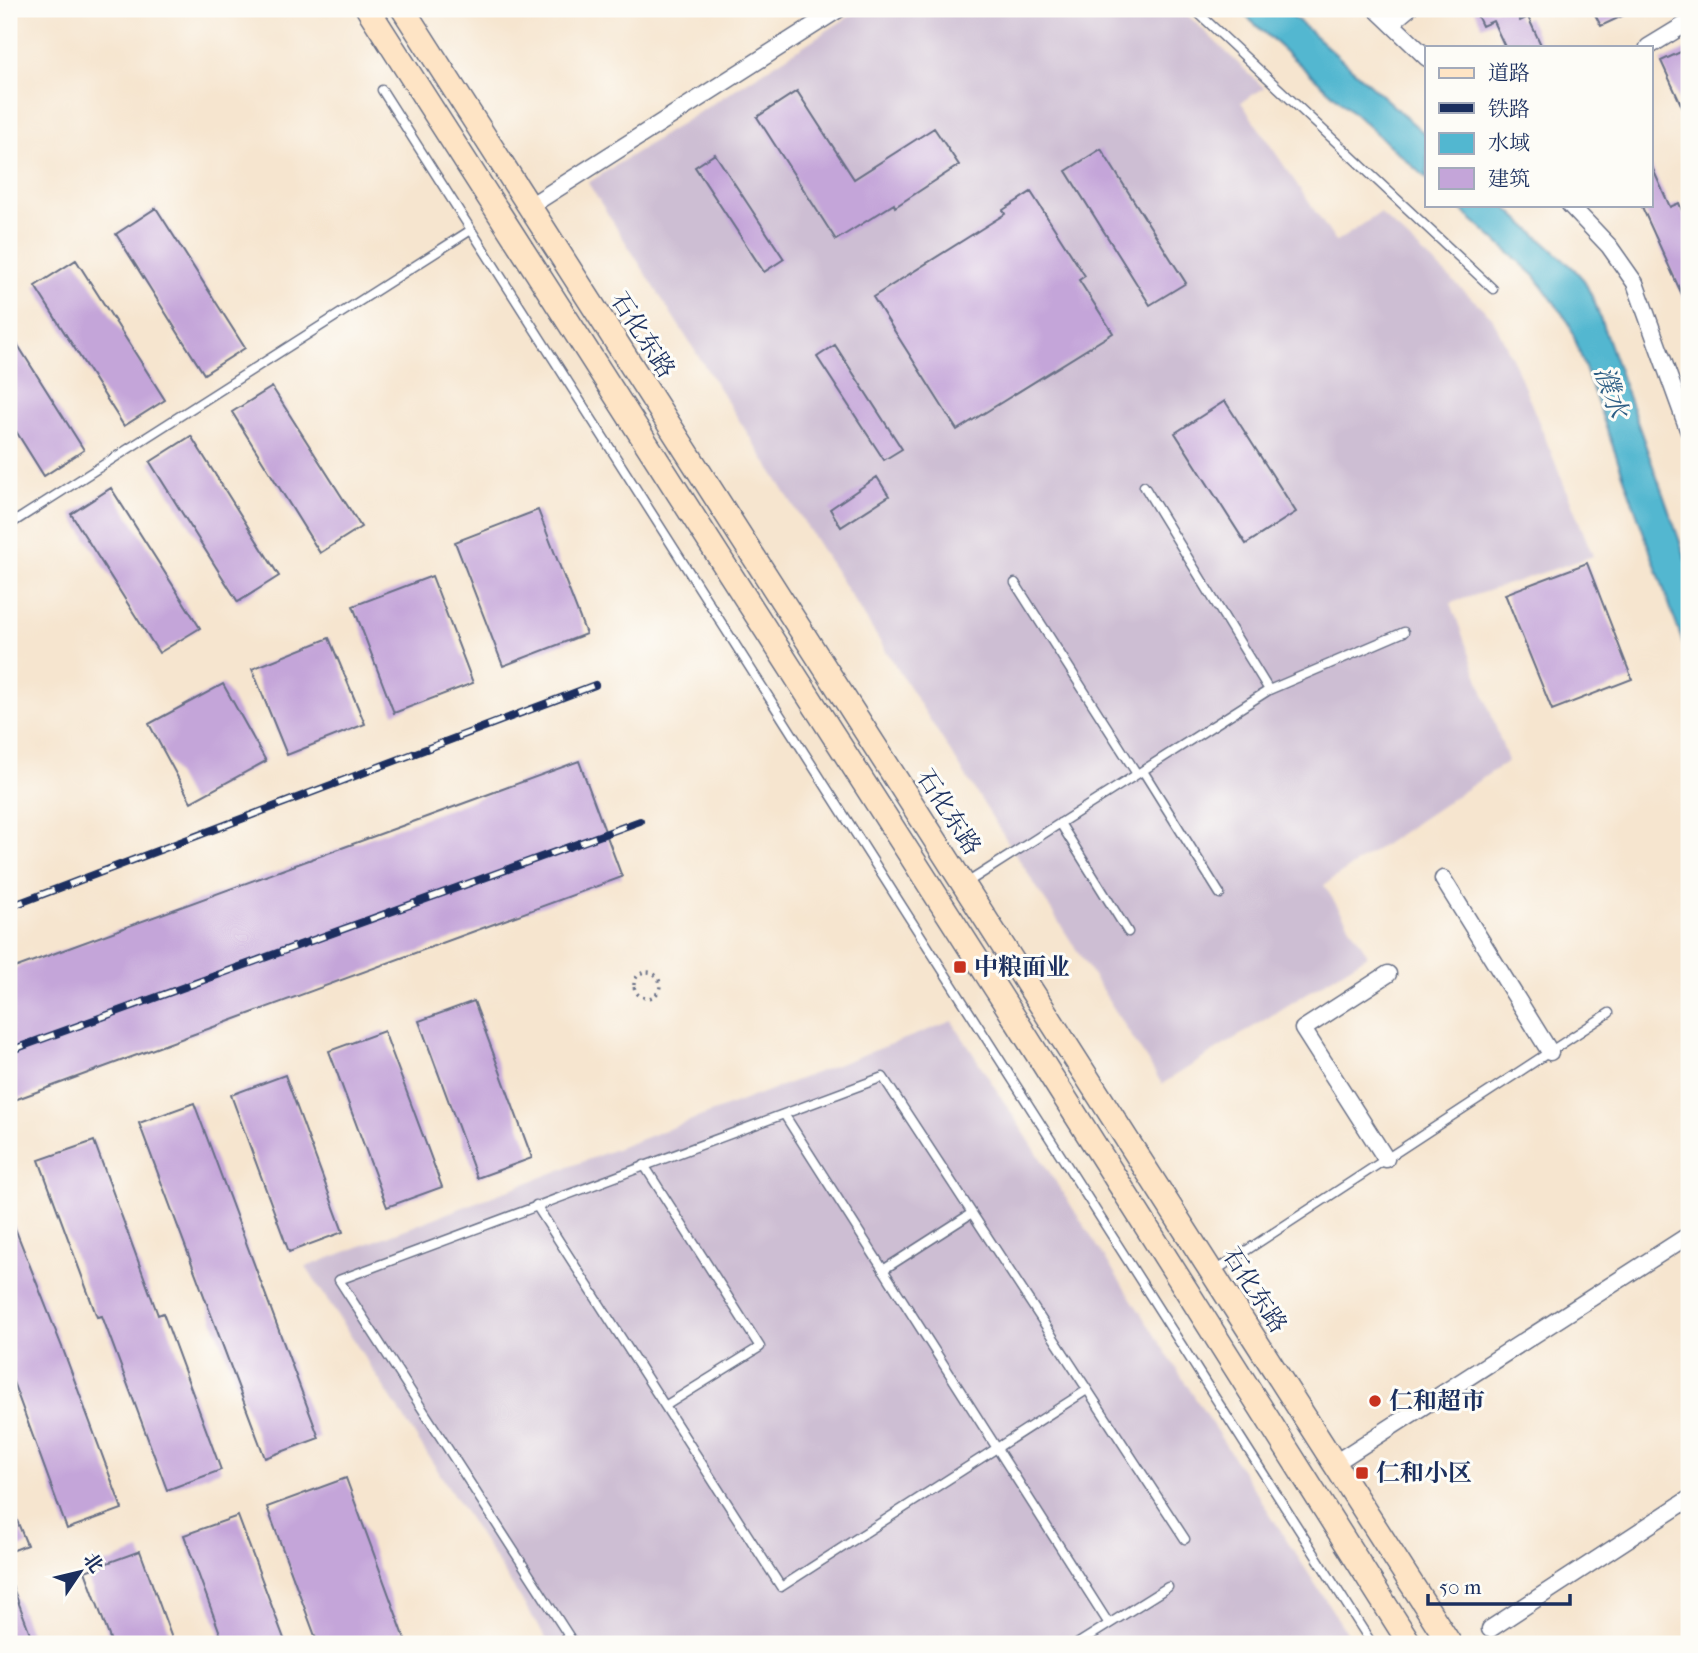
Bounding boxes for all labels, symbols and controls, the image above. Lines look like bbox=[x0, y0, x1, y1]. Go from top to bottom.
legend bbox=[1425, 46, 1652, 206]
text: 道路 bbox=[1488, 61, 1530, 85]
text: 铁路 bbox=[1488, 97, 1530, 121]
text: 水域 bbox=[1488, 131, 1530, 155]
text: 建筑 bbox=[1488, 167, 1530, 191]
street label: 石化东路 bbox=[605, 287, 681, 383]
water label: 濮水 bbox=[1588, 362, 1635, 424]
street label: 石化东路 bbox=[911, 764, 987, 860]
place label: 中粮面业 bbox=[974, 953, 1070, 981]
marker: 中粮面业 bbox=[952, 959, 968, 975]
street label: 石化东路 bbox=[1217, 1242, 1293, 1338]
place label: 仁和超市 bbox=[1389, 1387, 1485, 1415]
marker: 仁和超市 bbox=[1367, 1393, 1383, 1409]
place label: 仁和小区 bbox=[1376, 1459, 1472, 1487]
marker: 仁和小区 bbox=[1354, 1465, 1370, 1481]
north arrow bbox=[46, 1538, 116, 1608]
text: 北 bbox=[79, 1549, 108, 1577]
scale bar bbox=[1428, 1562, 1570, 1606]
text: 50 m bbox=[1439, 1575, 1482, 1599]

